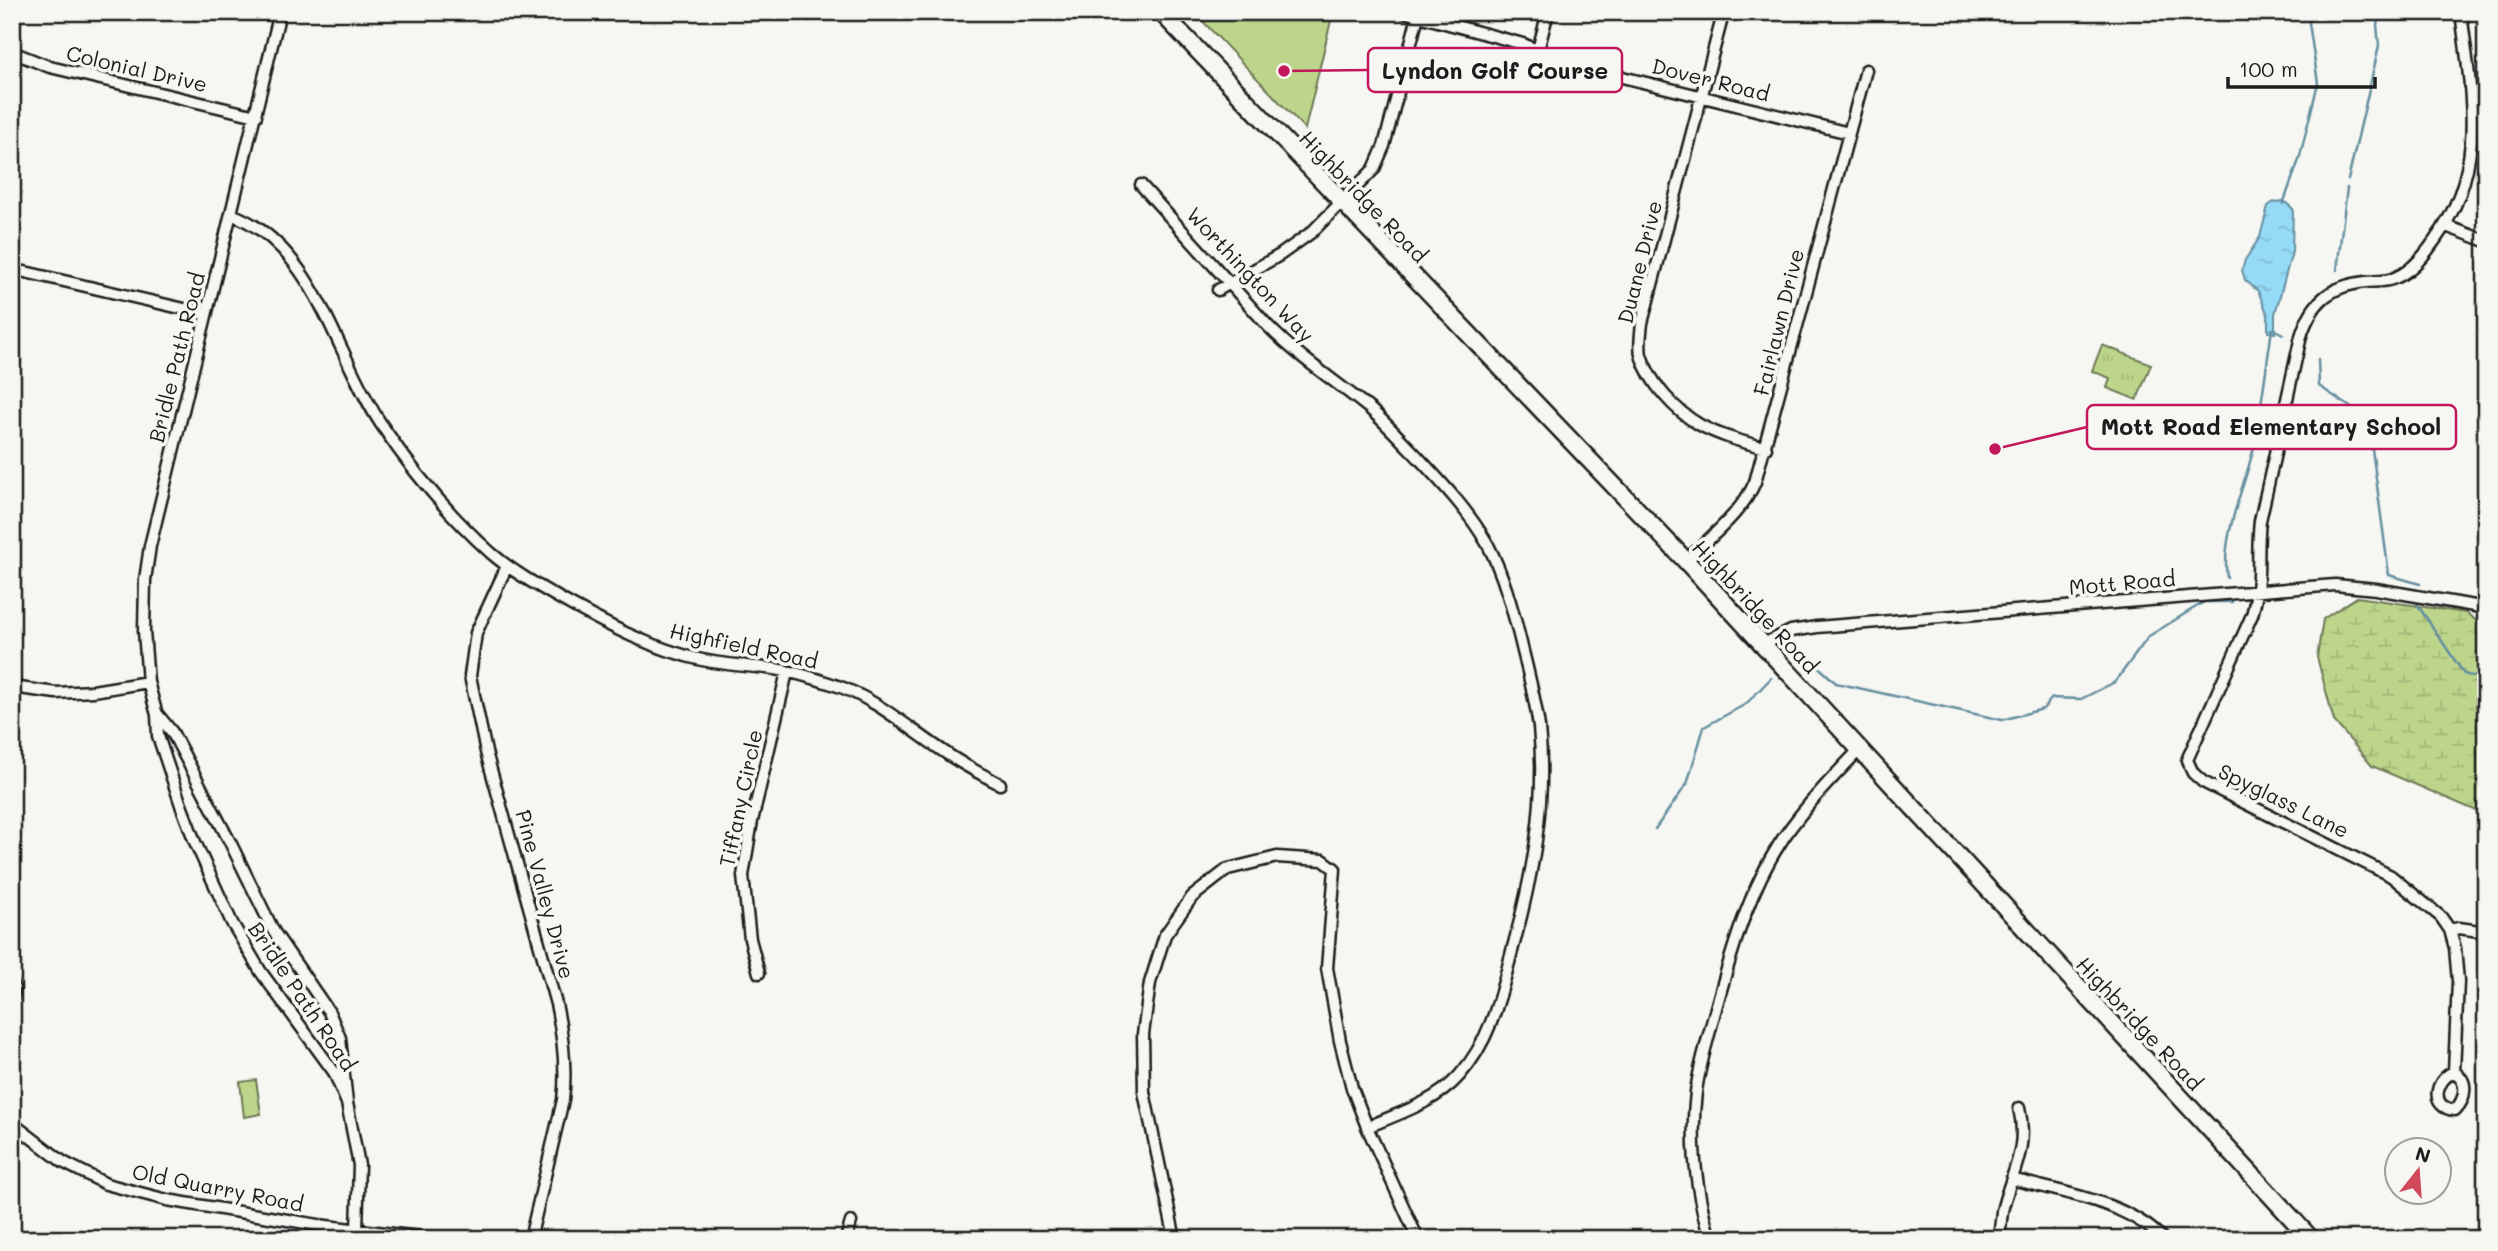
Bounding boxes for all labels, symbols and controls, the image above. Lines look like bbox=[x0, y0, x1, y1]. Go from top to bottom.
street label: Colonial Drive bbox=[64, 39, 210, 97]
scale bar bbox=[2228, 46, 2376, 90]
callout: Lyndon Golf Course bbox=[1368, 48, 1622, 92]
street label: Dover Road bbox=[1649, 51, 1773, 107]
text: Lyndon Golf Course bbox=[1382, 55, 1608, 85]
text: 100 m bbox=[2239, 55, 2298, 82]
street label: Highbridge Road bbox=[1294, 124, 1434, 268]
street label: Duane Drive bbox=[1611, 198, 1667, 326]
street label: Worthington Way bbox=[1181, 201, 1321, 347]
street label: Fairlawn Drive bbox=[1747, 246, 1809, 398]
street label: Bridle Path Road bbox=[142, 269, 210, 445]
callout: Mott Road Elementary School bbox=[2087, 405, 2456, 449]
text: Mott Road Elementary School bbox=[2101, 411, 2441, 441]
street label: Highbridge Road bbox=[1687, 533, 1825, 679]
street label: Mott Road bbox=[2068, 564, 2176, 600]
street label: Highfield Road bbox=[668, 616, 820, 674]
street label: Tiffany Circle bbox=[712, 727, 768, 869]
street label: Spyglass Lane bbox=[2214, 757, 2354, 843]
street label: Pine Valley Drive bbox=[510, 807, 582, 981]
street label: Bridle Path Road bbox=[243, 916, 363, 1076]
street label: Highbridge Road bbox=[2071, 950, 2209, 1096]
north arrow bbox=[2382, 1136, 2452, 1206]
text: N bbox=[2413, 1140, 2434, 1168]
street label: Old Quarry Road bbox=[130, 1157, 306, 1217]

